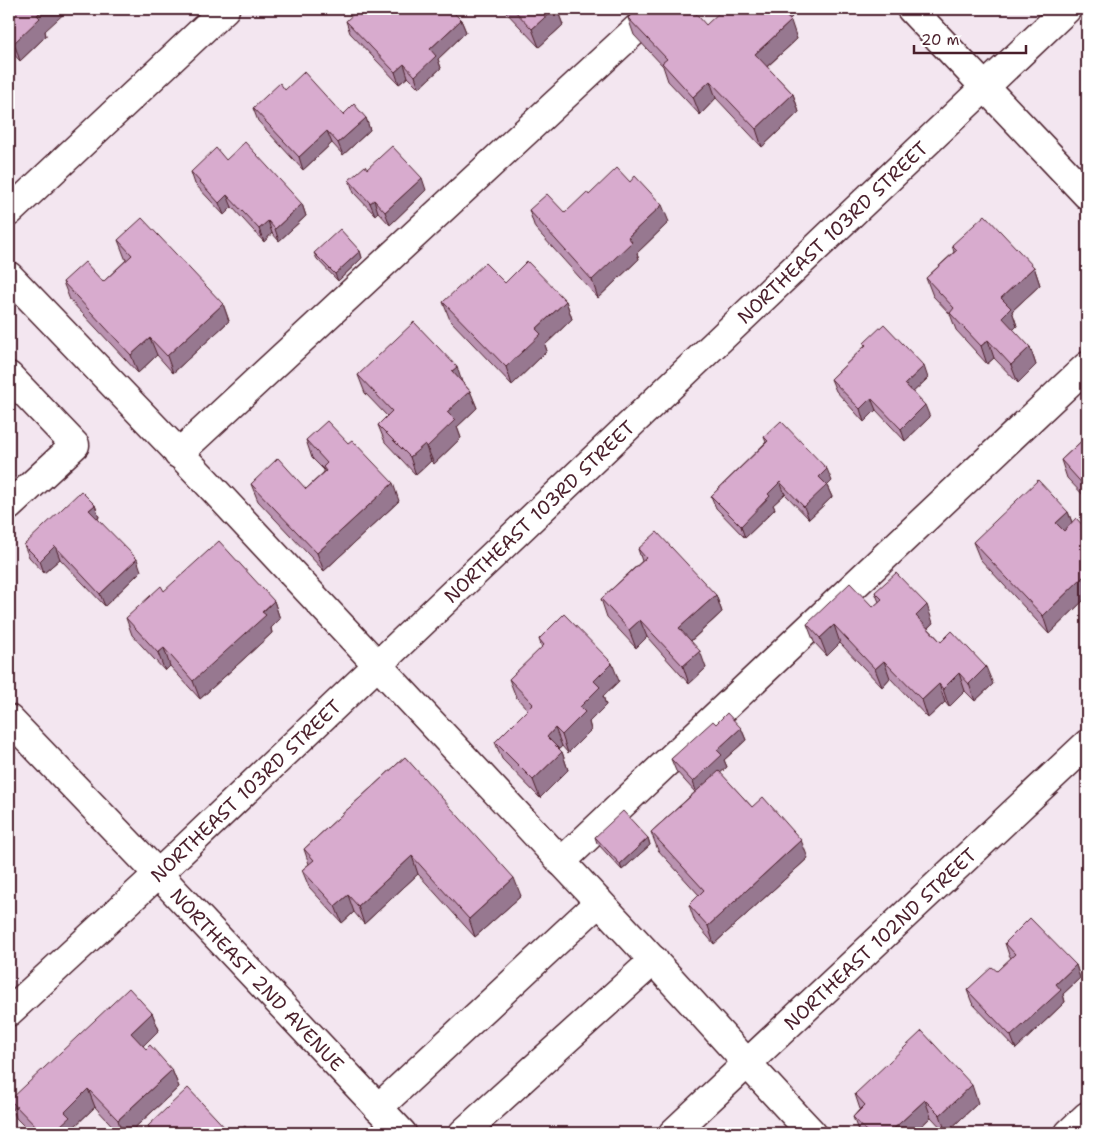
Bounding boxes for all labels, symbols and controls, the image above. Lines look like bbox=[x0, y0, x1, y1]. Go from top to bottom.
scale bar bbox=[914, 22, 1026, 54]
text: 20 m bbox=[921, 30, 960, 50]
street label: NORTHEAST 103RD STREET bbox=[732, 136, 934, 329]
street label: NORTHEAST 103RD STREET bbox=[439, 415, 640, 609]
street label: NORTHEAST 103RD STREET bbox=[145, 694, 347, 888]
street label: NORTHEAST 102ND STREET bbox=[779, 842, 982, 1036]
street label: NORTHEAST 2ND AVENUE bbox=[165, 883, 349, 1077]

